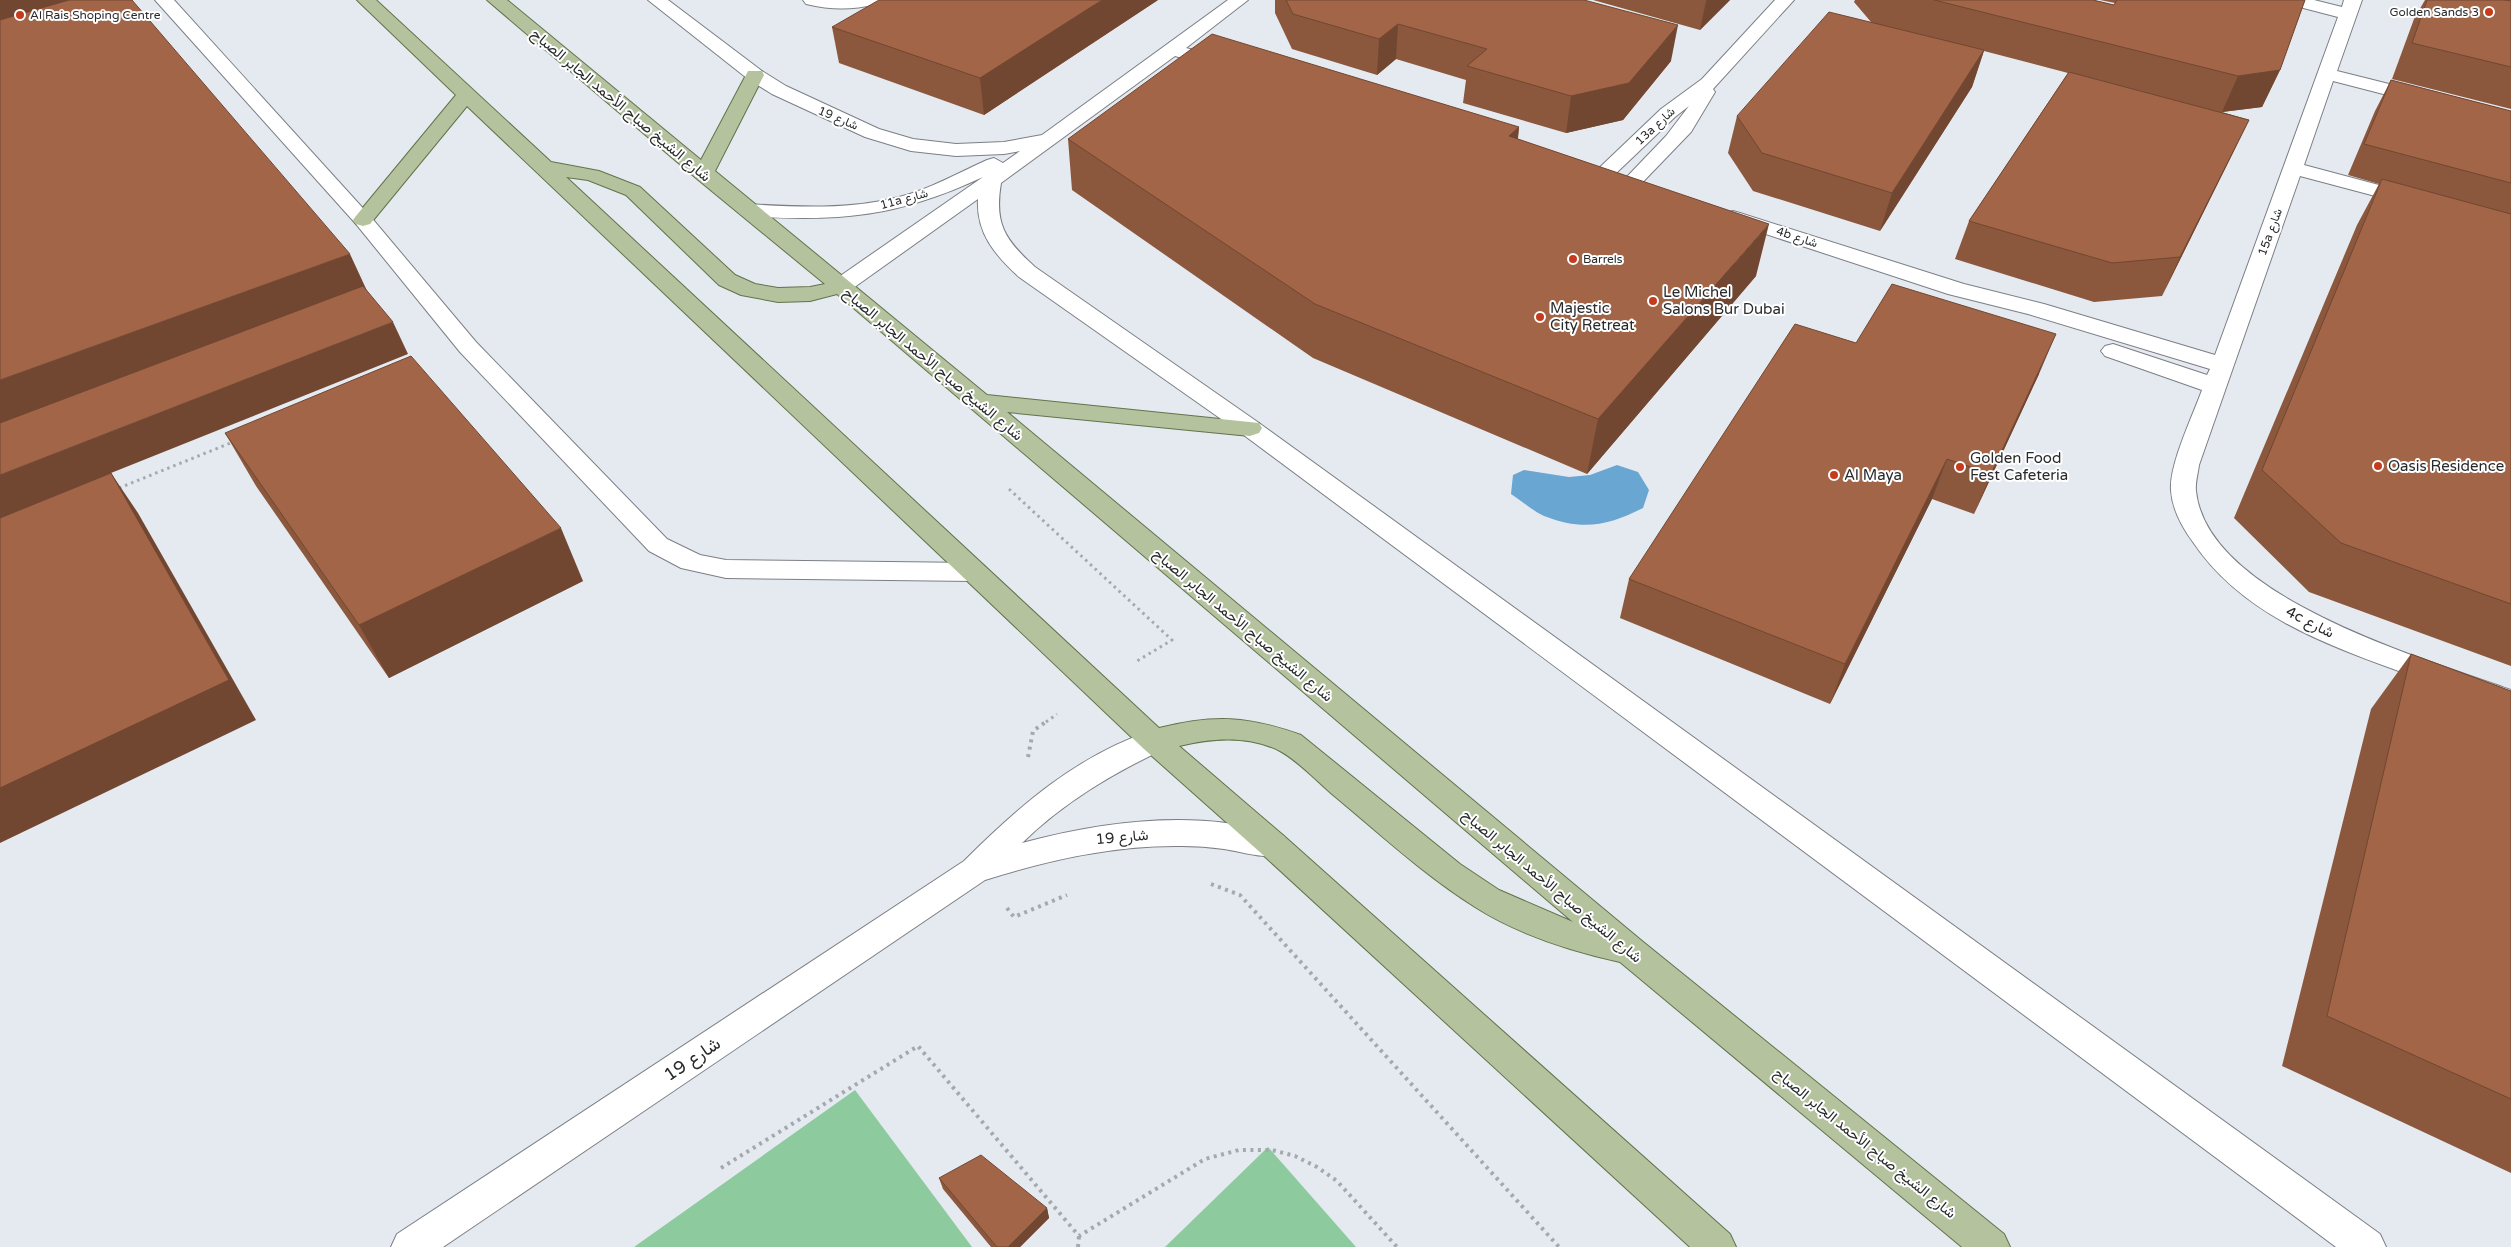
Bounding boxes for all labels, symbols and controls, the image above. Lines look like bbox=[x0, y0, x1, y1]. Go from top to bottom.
place label: Golden Sands 3 bbox=[2389, 5, 2479, 19]
marker: Golden Sands 3 bbox=[2483, 6, 2495, 18]
place label: Al Rais Shoping Centre bbox=[30, 8, 161, 22]
marker: Al Rais Shoping Centre bbox=[14, 9, 26, 21]
street label: شارع الشيخ صباح الأحمد الجابر الصباح bbox=[526, 24, 715, 187]
street label: شارع 19 bbox=[815, 103, 860, 135]
street label: 13a شارع bbox=[1632, 104, 1679, 149]
street label: 11a شارع bbox=[878, 186, 930, 214]
street label: 15a شارع bbox=[2255, 207, 2287, 258]
street label: 4b شارع bbox=[1774, 224, 1819, 252]
place label: Barrels bbox=[1583, 252, 1623, 266]
marker: Barrels bbox=[1567, 253, 1579, 265]
street label: شارع الشيخ صباح الأحمد الجابر الصباح bbox=[838, 283, 1027, 446]
place label: Le Michel Salons Bur Dubai bbox=[1663, 283, 1785, 318]
marker: Le Michel Salons Bur Dubai bbox=[1647, 295, 1659, 307]
place label: Majestic City Retreat bbox=[1550, 299, 1635, 334]
marker: Majestic City Retreat bbox=[1534, 311, 1546, 323]
place label: Golden Food Fest Cafeteria bbox=[1970, 449, 2068, 484]
place label: Oasis Residence bbox=[2388, 457, 2504, 475]
marker: Oasis Residence bbox=[2372, 460, 2384, 472]
marker: Golden Food Fest Cafeteria bbox=[1954, 461, 1966, 473]
place label: Al Maya bbox=[1844, 466, 1902, 484]
marker: Al Maya bbox=[1828, 469, 1840, 481]
street label: شارع الشيخ صباح الأحمد الجابر الصباح bbox=[1148, 544, 1337, 707]
street label: 4c شارع bbox=[2282, 602, 2337, 644]
street label: شارع الشيخ صباح الأحمد الجابر الصباح bbox=[1457, 805, 1646, 968]
street label: شارع 19 bbox=[1095, 826, 1149, 850]
street label: شارع 19 bbox=[660, 1032, 725, 1087]
street label: شارع الشيخ صباح الأحمد الجابر الصباح bbox=[1769, 1064, 1960, 1224]

